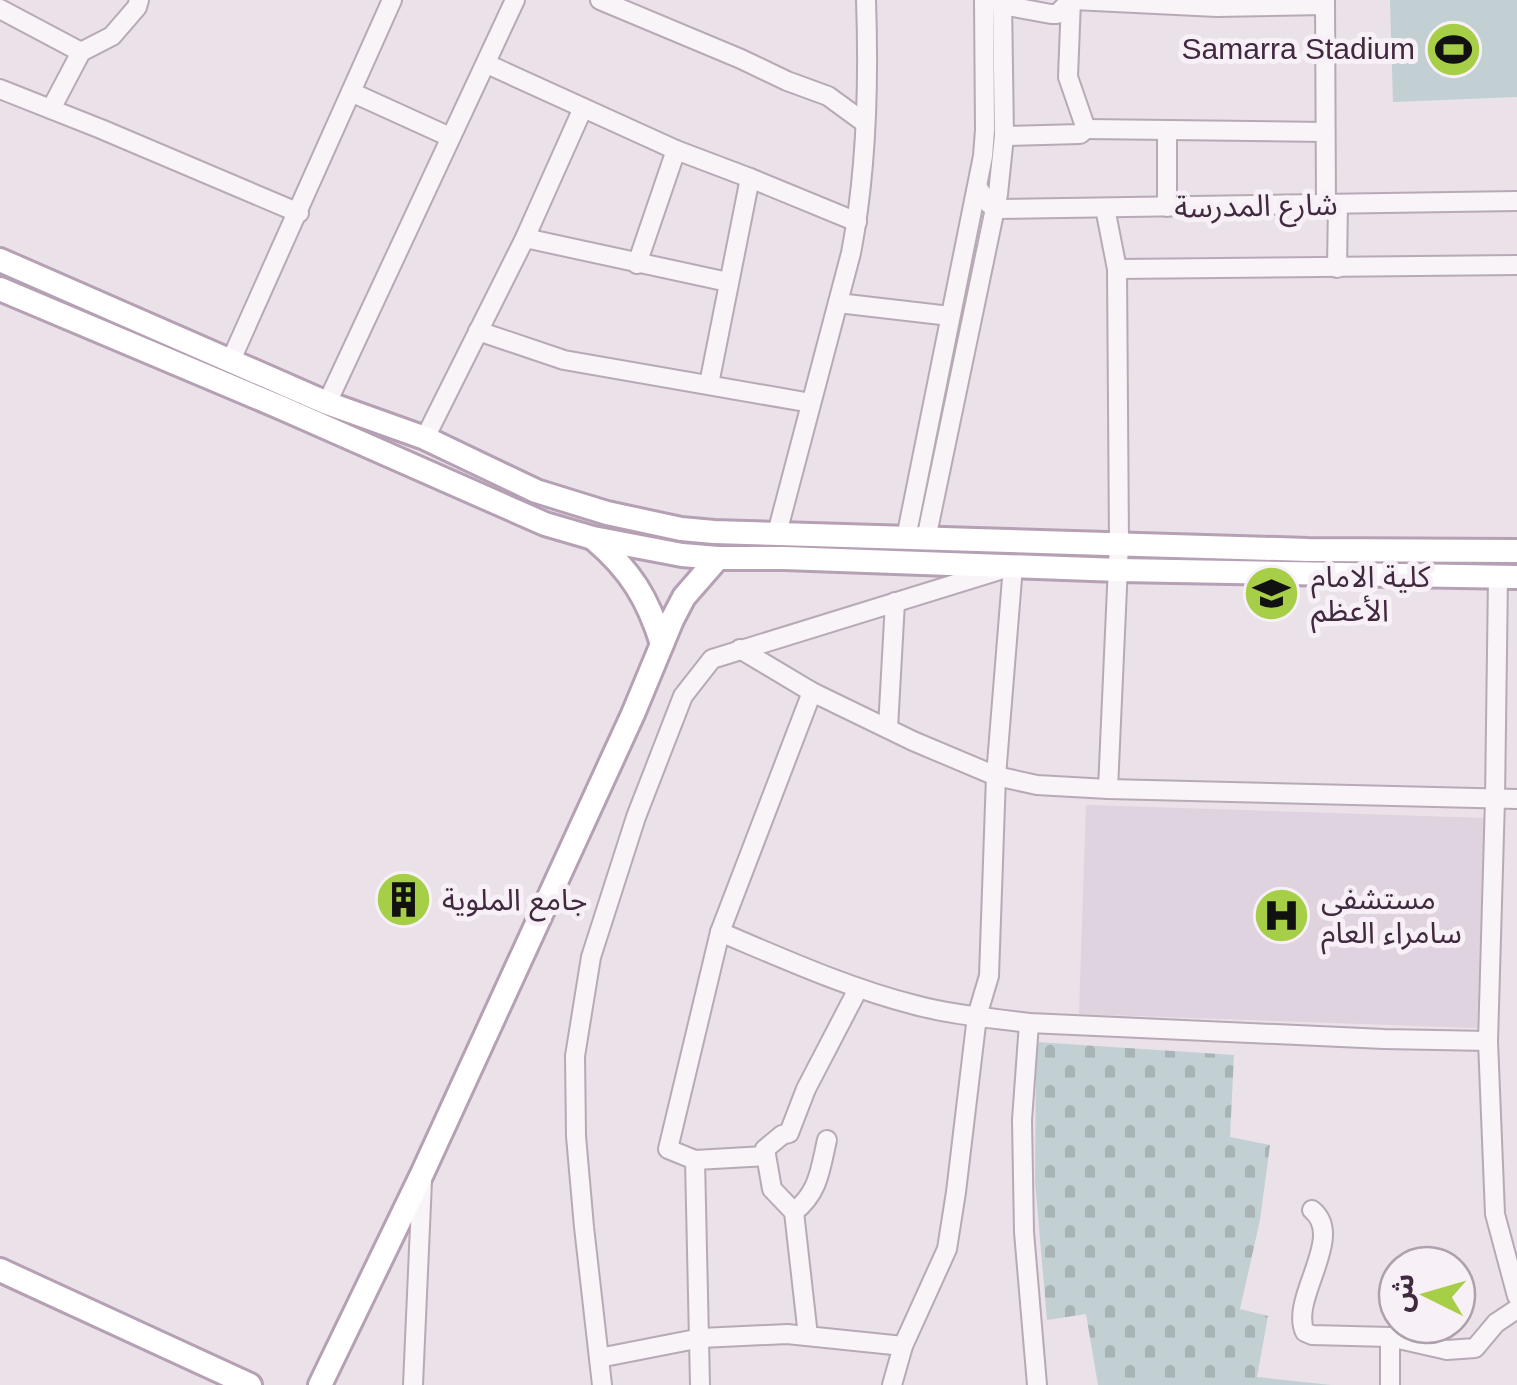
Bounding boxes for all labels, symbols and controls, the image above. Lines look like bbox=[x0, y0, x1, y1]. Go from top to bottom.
sports icon: Samarra Stadium bbox=[1424, 19, 1484, 79]
place label: Samarra Stadium bbox=[1182, 32, 1415, 65]
street label: شارع المدرسة bbox=[1174, 188, 1338, 229]
place label: كلية الامام الأعظم bbox=[1311, 560, 1431, 634]
school or university icon: كلية الامام الأعظم bbox=[1242, 564, 1302, 624]
building icon: جامع الملوية bbox=[373, 870, 433, 930]
place label: مستشفى سامراء العام bbox=[1321, 882, 1462, 955]
place label: جامع الملوية bbox=[442, 883, 587, 922]
hospital icon: مستشفى سامراء العام bbox=[1252, 886, 1312, 946]
north arrow bbox=[1377, 1245, 1477, 1345]
text: ش bbox=[1385, 1272, 1420, 1313]

